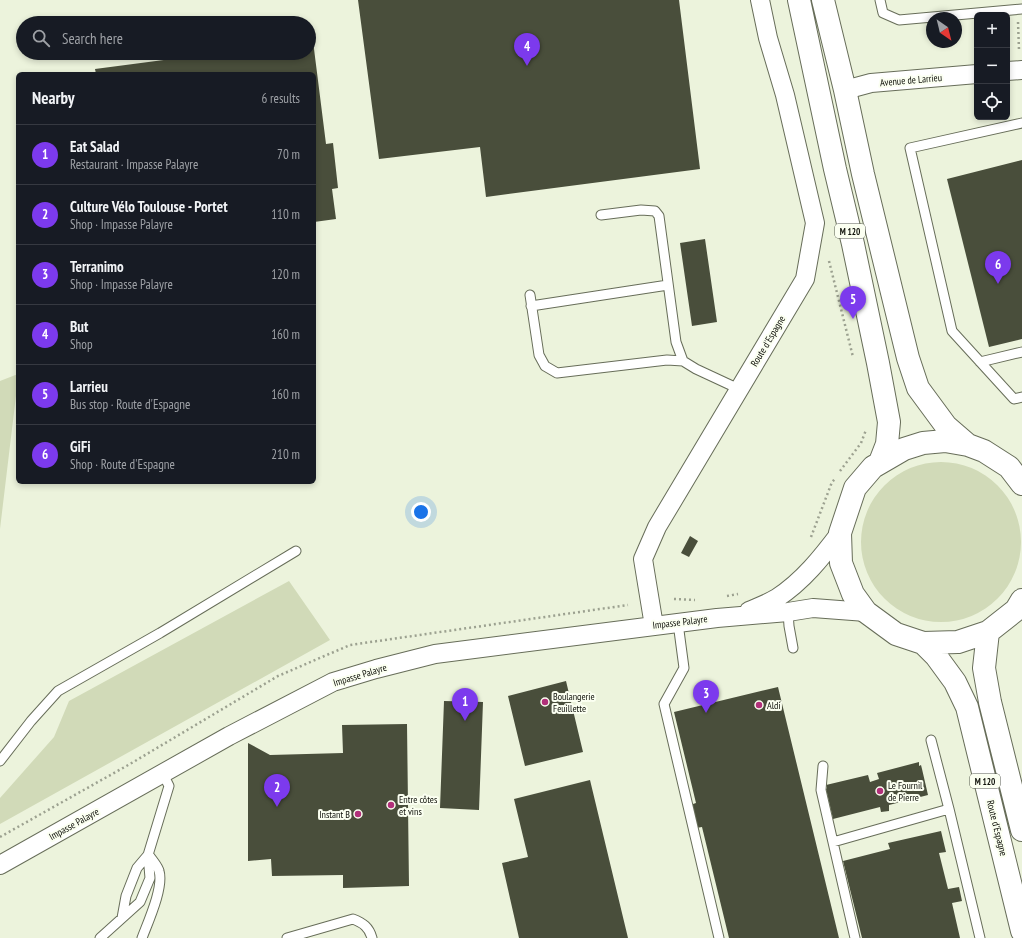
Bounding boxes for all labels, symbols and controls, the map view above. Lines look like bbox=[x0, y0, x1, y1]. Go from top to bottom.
north arrow bbox=[926, 12, 962, 48]
map controls bbox=[974, 12, 1010, 120]
button: + bbox=[974, 12, 1010, 48]
search box bbox=[16, 16, 316, 60]
icon: search bbox=[30, 27, 52, 49]
text: Search here bbox=[62, 29, 123, 48]
pin: 4 bbox=[514, 33, 540, 66]
button: − bbox=[974, 48, 1010, 84]
street label: Avenue de Larrieu bbox=[879, 71, 943, 89]
button: locate bbox=[974, 84, 1010, 120]
text: Nearby bbox=[32, 87, 75, 109]
text: 6 results bbox=[261, 90, 300, 107]
text: Eat Salad bbox=[70, 137, 119, 156]
text: 1 bbox=[42, 146, 48, 163]
text: 70 m bbox=[277, 146, 300, 163]
text: Restaurant · Impasse Palayre bbox=[70, 156, 198, 173]
text: Culture Vélo Toulouse - Portet bbox=[70, 197, 228, 216]
text: 2 bbox=[42, 206, 48, 223]
text: 110 m bbox=[271, 206, 300, 223]
text: Shop · Impasse Palayre bbox=[70, 216, 173, 233]
road number: M 120 bbox=[835, 224, 865, 238]
pin: 6 bbox=[985, 251, 1011, 284]
text: Terranimo bbox=[70, 257, 124, 276]
text: 3 bbox=[42, 266, 48, 283]
text: 120 m bbox=[271, 266, 300, 283]
text: Shop · Impasse Palayre bbox=[70, 276, 173, 293]
pin: 5 bbox=[840, 286, 866, 319]
street label: Route d'Espagne bbox=[748, 313, 788, 369]
text: But bbox=[70, 317, 88, 336]
text: 4 bbox=[42, 326, 48, 343]
text: 160 m bbox=[271, 326, 300, 343]
text: Shop bbox=[70, 336, 93, 353]
text: Larrieu bbox=[70, 377, 108, 396]
text: 5 bbox=[42, 386, 48, 403]
text: 160 m bbox=[271, 386, 300, 403]
text: Bus stop · Route d'Espagne bbox=[70, 396, 190, 413]
text: GiFi bbox=[70, 437, 91, 456]
text: 6 bbox=[42, 446, 48, 463]
text: 210 m bbox=[271, 446, 300, 463]
text: Shop · Route d'Espagne bbox=[70, 456, 175, 473]
your location bbox=[411, 502, 431, 522]
street label: Impasse Palayre bbox=[652, 612, 708, 632]
street label: Impasse Palayre bbox=[332, 661, 388, 689]
pin: 3 bbox=[693, 680, 719, 713]
pin: 1 bbox=[452, 688, 478, 721]
place label: Boulangerie Feuillette bbox=[553, 690, 595, 715]
marker: Boulangerie Feuillette bbox=[540, 697, 550, 707]
place label: Aldi bbox=[767, 699, 781, 712]
marker: Aldi bbox=[754, 700, 764, 710]
pin: 2 bbox=[264, 774, 290, 807]
road number: M 120 bbox=[970, 774, 1000, 788]
place label: Le Fournil de Pierre bbox=[888, 779, 923, 804]
marker: Le Fournil de Pierre bbox=[875, 786, 885, 796]
place label: Entre côtes et vins bbox=[399, 793, 438, 818]
street label: Route d'Espagne bbox=[984, 799, 1010, 857]
marker: Entre côtes et vins bbox=[386, 800, 396, 810]
street label: Impasse Palayre bbox=[47, 805, 101, 843]
place label: Instant B bbox=[319, 808, 350, 821]
marker: Instant B bbox=[353, 809, 363, 819]

